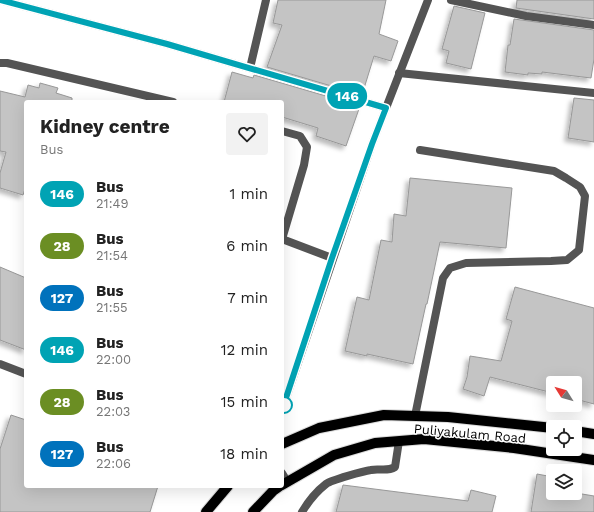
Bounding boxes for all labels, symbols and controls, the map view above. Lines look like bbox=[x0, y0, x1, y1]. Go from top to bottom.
line badge: 146 bbox=[324, 83, 370, 109]
text: 146 bbox=[335, 88, 359, 104]
button: heart bbox=[226, 113, 268, 155]
text: Kidney centre bbox=[40, 115, 170, 138]
text: Bus bbox=[40, 142, 63, 157]
text: Bus bbox=[96, 178, 124, 196]
text: 1 min bbox=[229, 185, 268, 203]
text: 146 bbox=[50, 186, 74, 202]
text: 21:49 bbox=[96, 196, 128, 211]
text: Bus bbox=[96, 230, 124, 248]
text: 6 min bbox=[226, 237, 268, 255]
text: 28 bbox=[53, 238, 71, 254]
text: 21:54 bbox=[96, 248, 128, 263]
text: Bus bbox=[96, 282, 124, 300]
text: 7 min bbox=[227, 289, 268, 307]
text: 127 bbox=[51, 290, 73, 306]
text: 21:55 bbox=[96, 300, 128, 315]
text: Bus bbox=[96, 334, 124, 352]
text: 12 min bbox=[221, 341, 268, 359]
text: 146 bbox=[50, 342, 74, 358]
text: 22:00 bbox=[96, 352, 131, 367]
north arrow bbox=[546, 376, 582, 412]
map controls bbox=[546, 376, 582, 500]
text: Bus bbox=[96, 386, 124, 404]
text: 15 min bbox=[221, 393, 268, 411]
text: 28 bbox=[53, 394, 71, 410]
unlabelled marker bbox=[275, 396, 293, 414]
text: 22:03 bbox=[96, 404, 130, 419]
button: locate bbox=[546, 420, 582, 456]
street label: Puliyakulam Road bbox=[413, 421, 527, 446]
text: Bus bbox=[96, 438, 124, 456]
text: 18 min bbox=[220, 445, 268, 463]
text: 127 bbox=[51, 446, 73, 462]
text: 22:06 bbox=[96, 456, 131, 471]
button: layers bbox=[546, 464, 582, 500]

